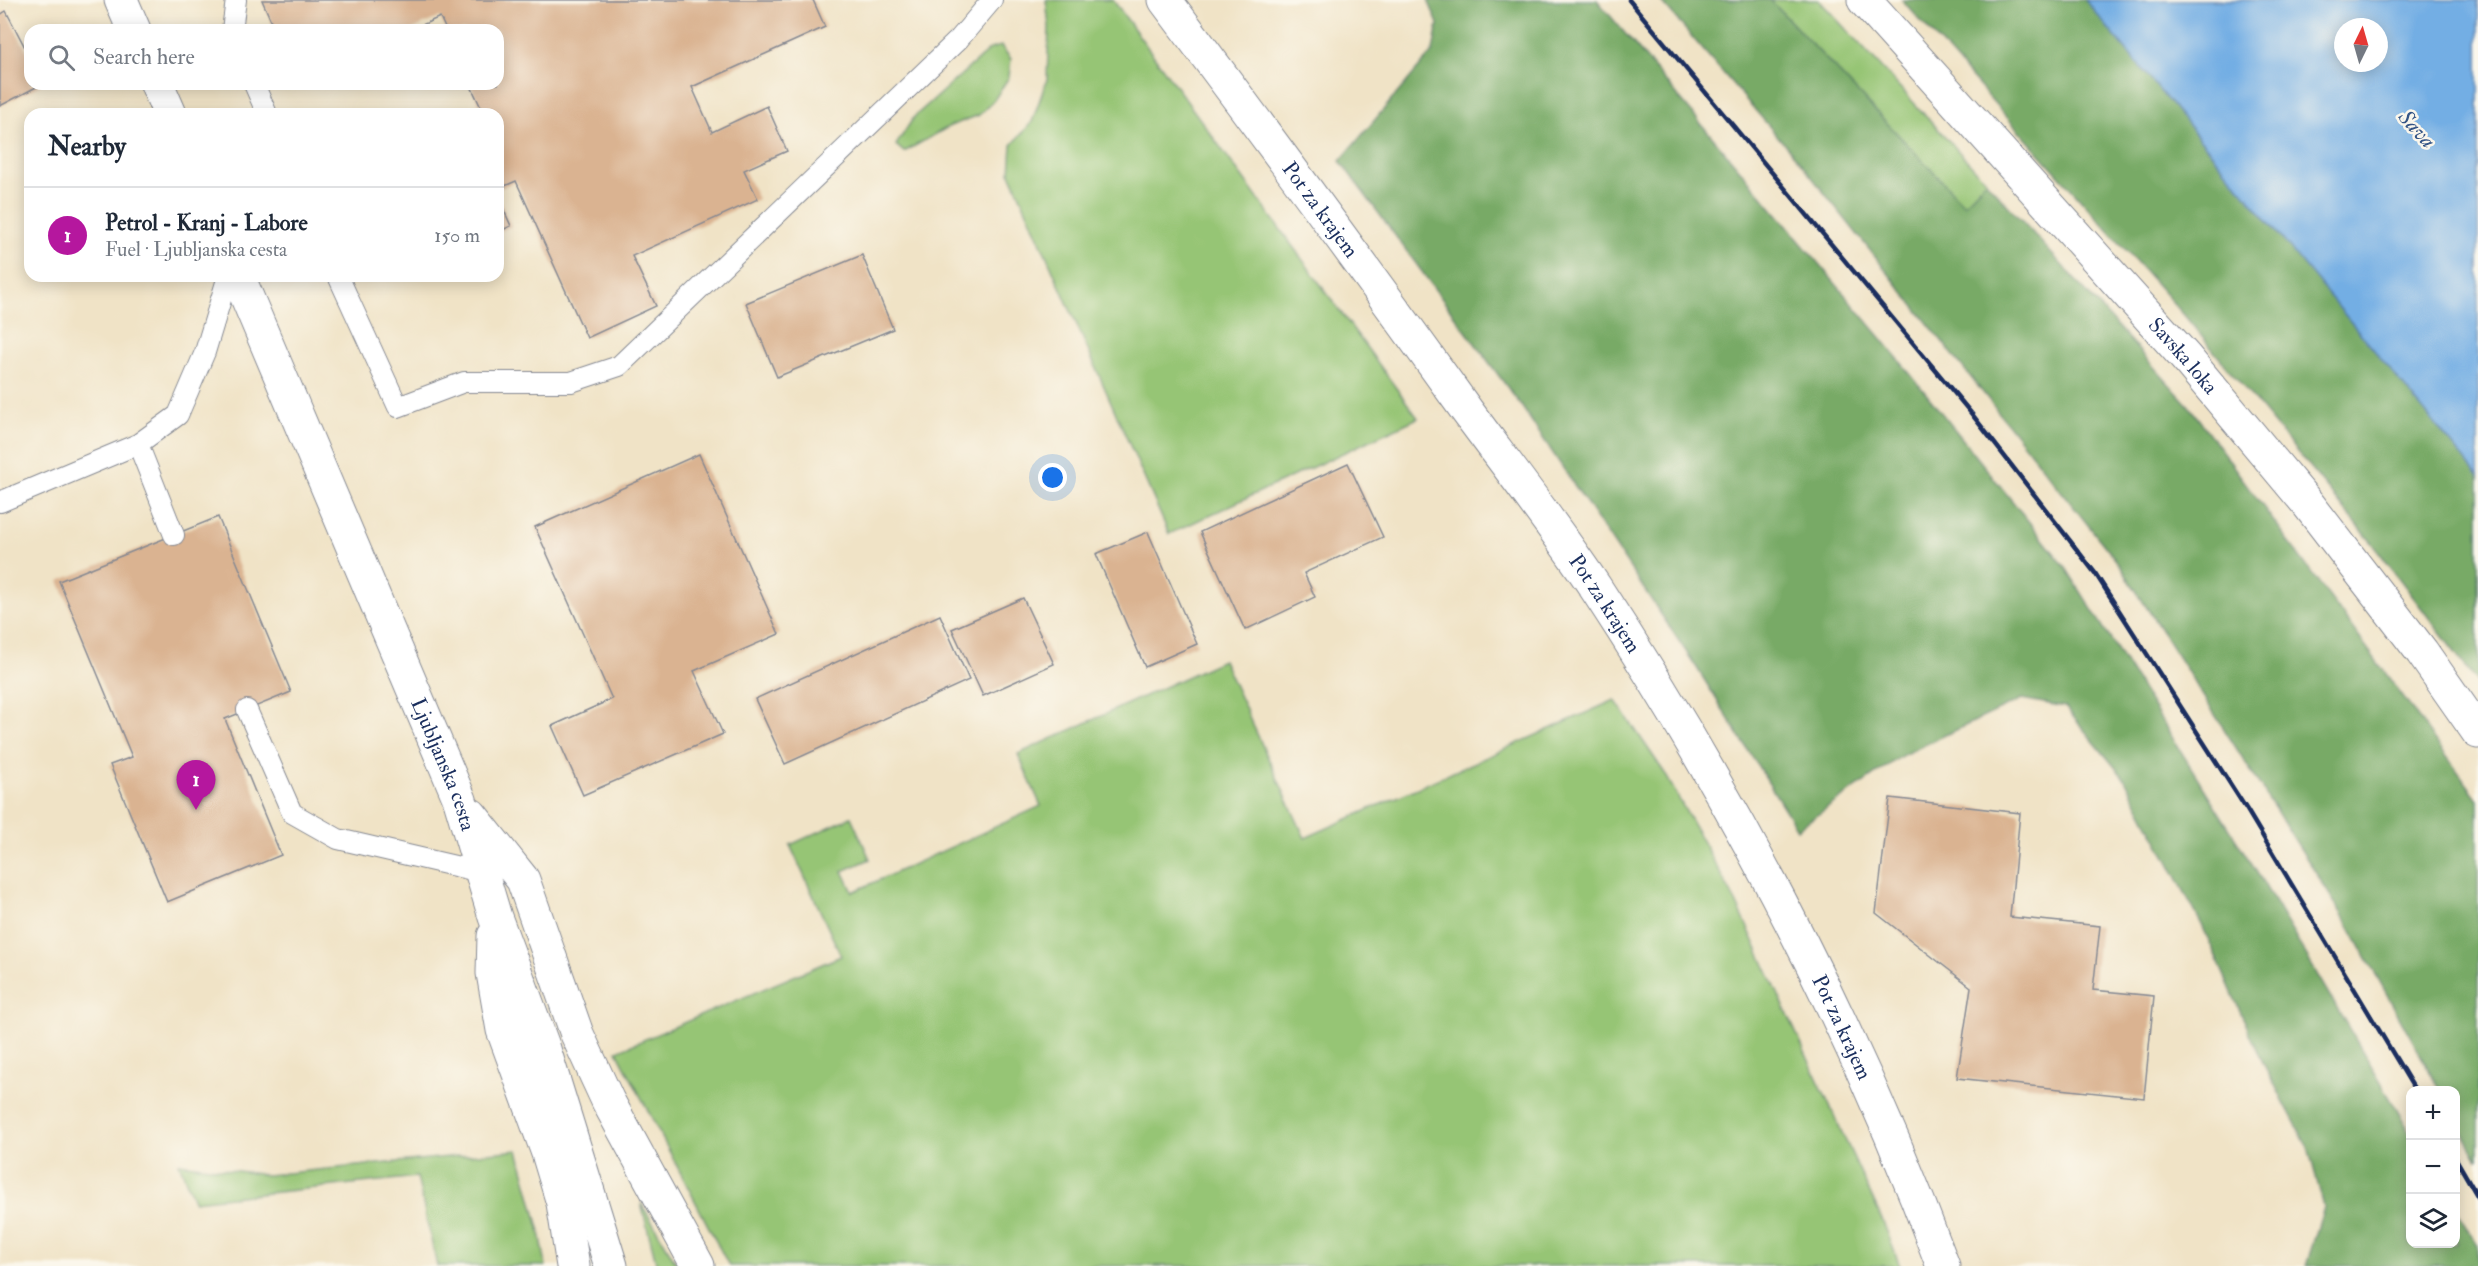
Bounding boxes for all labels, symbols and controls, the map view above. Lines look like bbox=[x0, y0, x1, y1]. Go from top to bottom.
north arrow bbox=[2334, 18, 2388, 72]
search box bbox=[24, 24, 504, 90]
icon: search bbox=[45, 41, 78, 74]
text: Search here bbox=[93, 43, 195, 71]
water label: Sava bbox=[2391, 103, 2442, 154]
text: Nearby bbox=[48, 131, 126, 163]
street label: Pot za krajem bbox=[1276, 156, 1365, 263]
text: Petrol - Kranj - Labore bbox=[105, 209, 308, 237]
text: 1 bbox=[64, 223, 71, 248]
text: 150 m bbox=[434, 223, 480, 248]
text: Fuel · Ljubljanska cesta bbox=[105, 237, 287, 262]
street label: Savska loka bbox=[2143, 312, 2224, 400]
your location bbox=[1038, 463, 1067, 492]
street label: Pot za krajem bbox=[1563, 549, 1647, 658]
street label: Ljubljanska cesta bbox=[405, 694, 482, 834]
pin: 1 bbox=[176, 760, 216, 810]
street label: Pot za krajem bbox=[1806, 970, 1878, 1084]
map controls bbox=[2406, 1086, 2460, 1248]
button: + bbox=[2406, 1086, 2460, 1140]
button: − bbox=[2406, 1140, 2460, 1194]
button: layers bbox=[2406, 1194, 2460, 1248]

